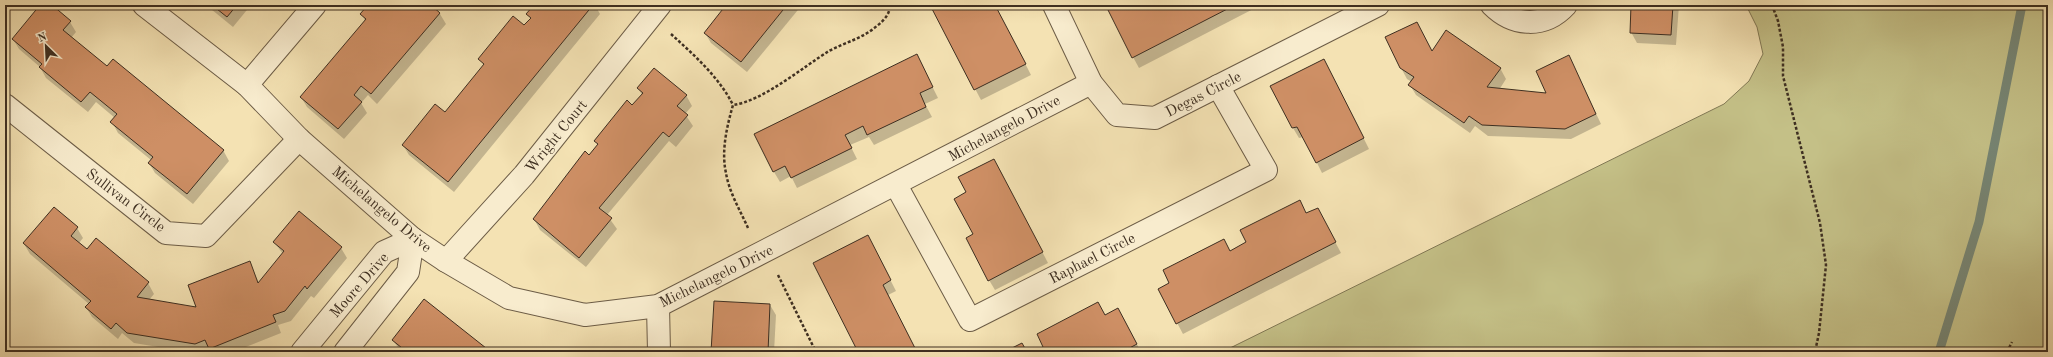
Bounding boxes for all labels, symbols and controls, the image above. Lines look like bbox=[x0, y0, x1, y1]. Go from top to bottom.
north arrow bbox=[26, 26, 66, 66]
text: N bbox=[36, 31, 49, 45]
street label: Degas Circle bbox=[1163, 70, 1244, 121]
street label: Michelangelo Drive bbox=[946, 93, 1063, 165]
street label: Wright Court bbox=[523, 98, 591, 176]
street label: Michelangelo Drive bbox=[329, 164, 434, 256]
street label: Sullivan Circle bbox=[83, 167, 167, 236]
street label: Raphael Circle bbox=[1047, 231, 1138, 287]
street label: Michelangelo Drive bbox=[657, 243, 776, 311]
street label: Moore Drive bbox=[328, 251, 392, 321]

